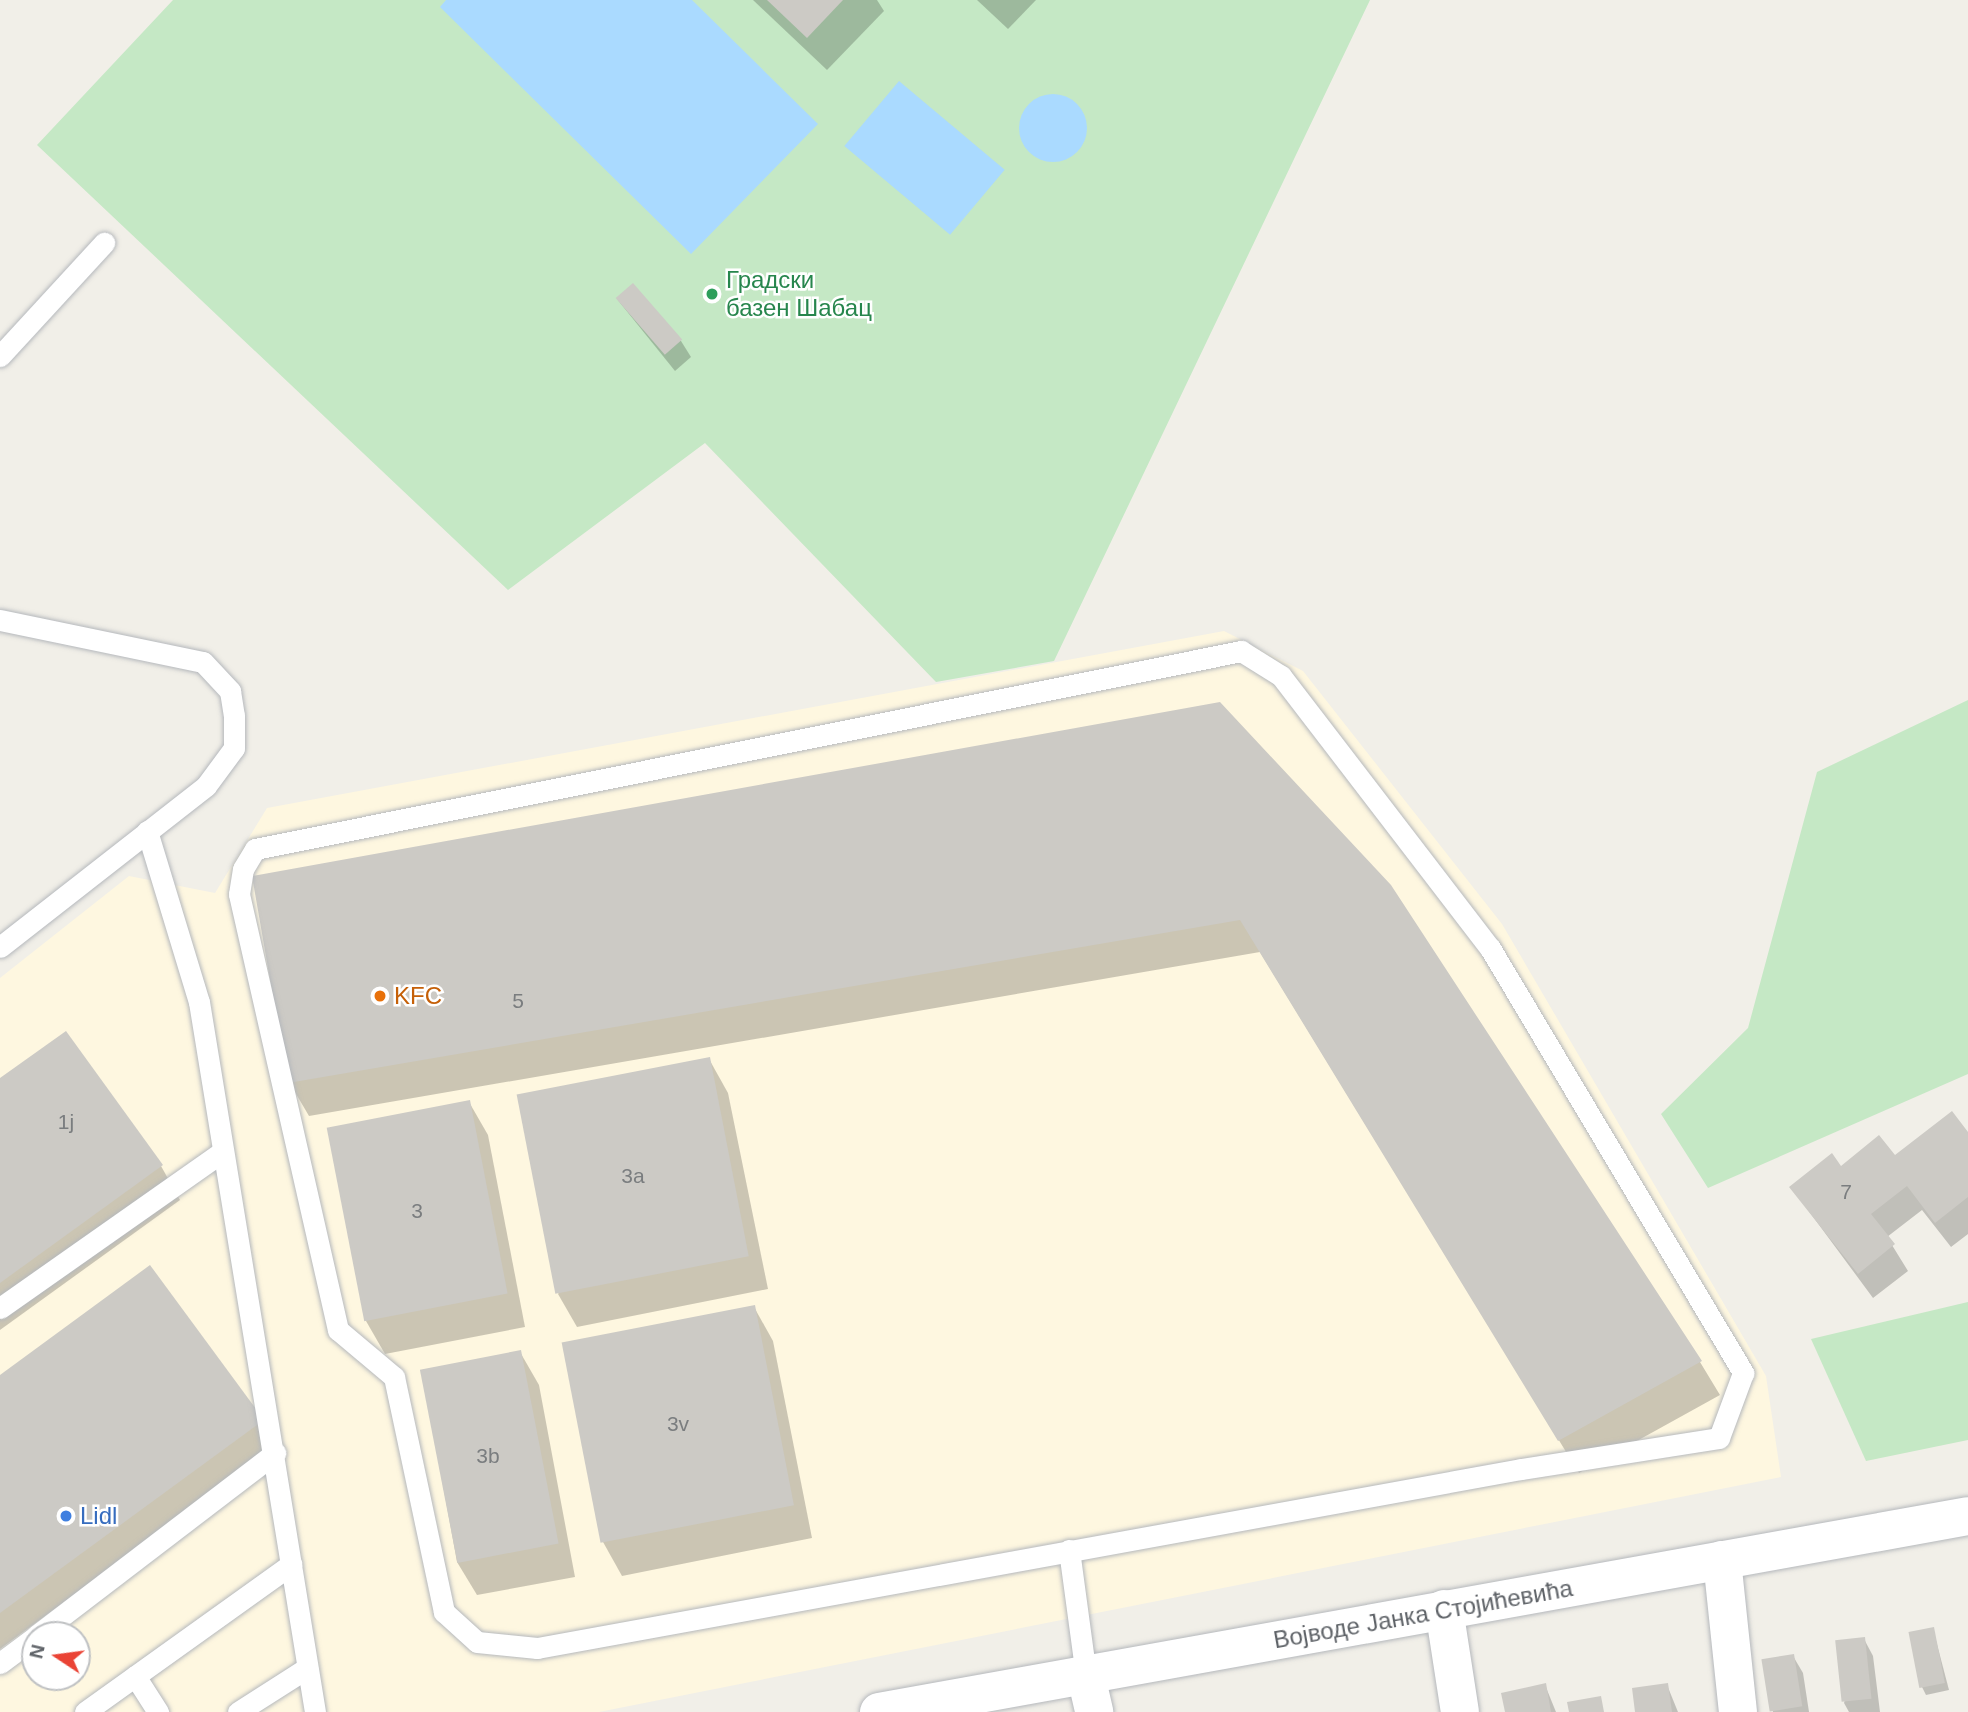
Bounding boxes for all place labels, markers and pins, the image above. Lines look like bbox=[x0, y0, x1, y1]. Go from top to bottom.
place label: Градски базен Шабац bbox=[726, 266, 872, 322]
marker: Градски базен Шабац bbox=[704, 286, 720, 302]
place label: KFC bbox=[394, 982, 442, 1010]
marker: KFC bbox=[372, 988, 388, 1004]
place label: Lidl bbox=[80, 1502, 117, 1530]
marker: Lidl bbox=[58, 1508, 74, 1524]

